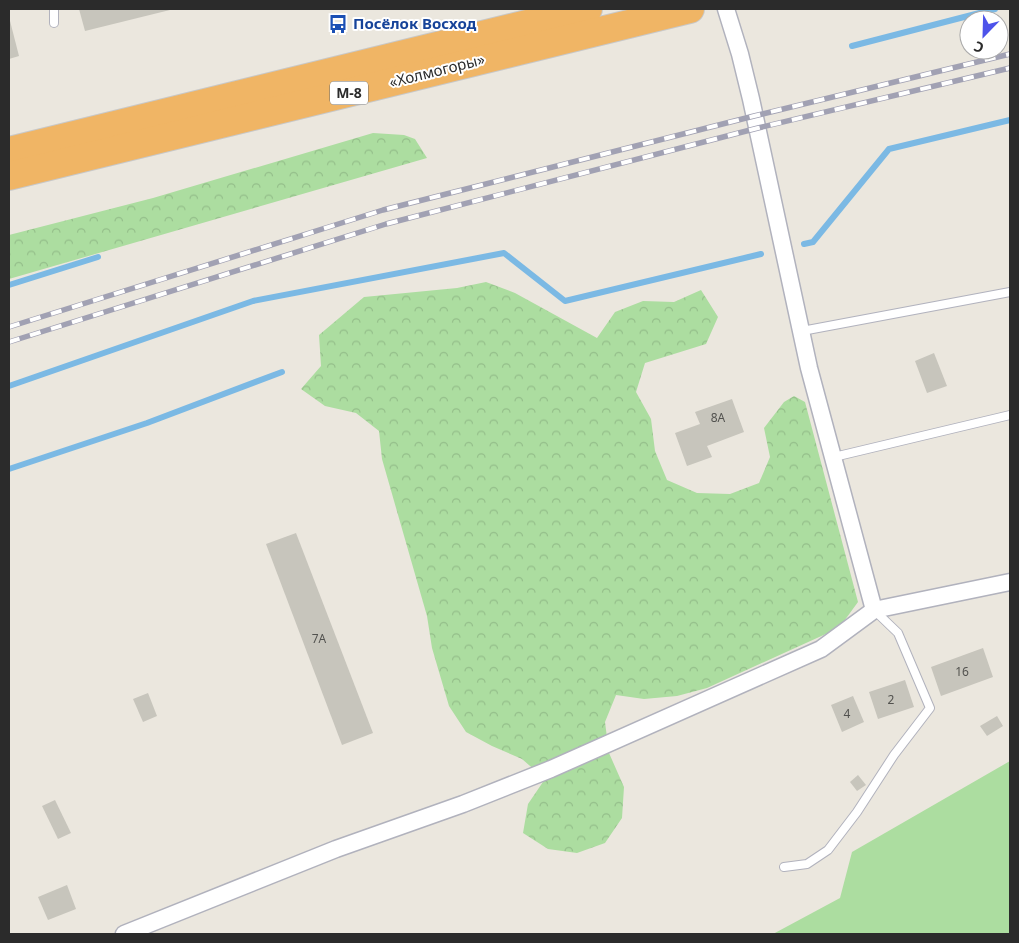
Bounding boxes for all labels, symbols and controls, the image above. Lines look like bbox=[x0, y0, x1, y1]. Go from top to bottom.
north arrow bbox=[959, 10, 1009, 60]
bus stop icon: Посёлок Восход bbox=[327, 13, 349, 35]
place label: Посёлок Восход bbox=[353, 13, 477, 33]
text: С bbox=[971, 37, 987, 58]
street label: «Холмогоры» bbox=[387, 48, 487, 92]
road number: М-8 bbox=[330, 82, 368, 105]
house number: 8А bbox=[711, 409, 726, 426]
house number: 7А bbox=[312, 630, 327, 647]
house number: 16 bbox=[955, 663, 969, 680]
house number: 2 bbox=[888, 691, 895, 708]
house number: 4 bbox=[844, 705, 851, 722]

